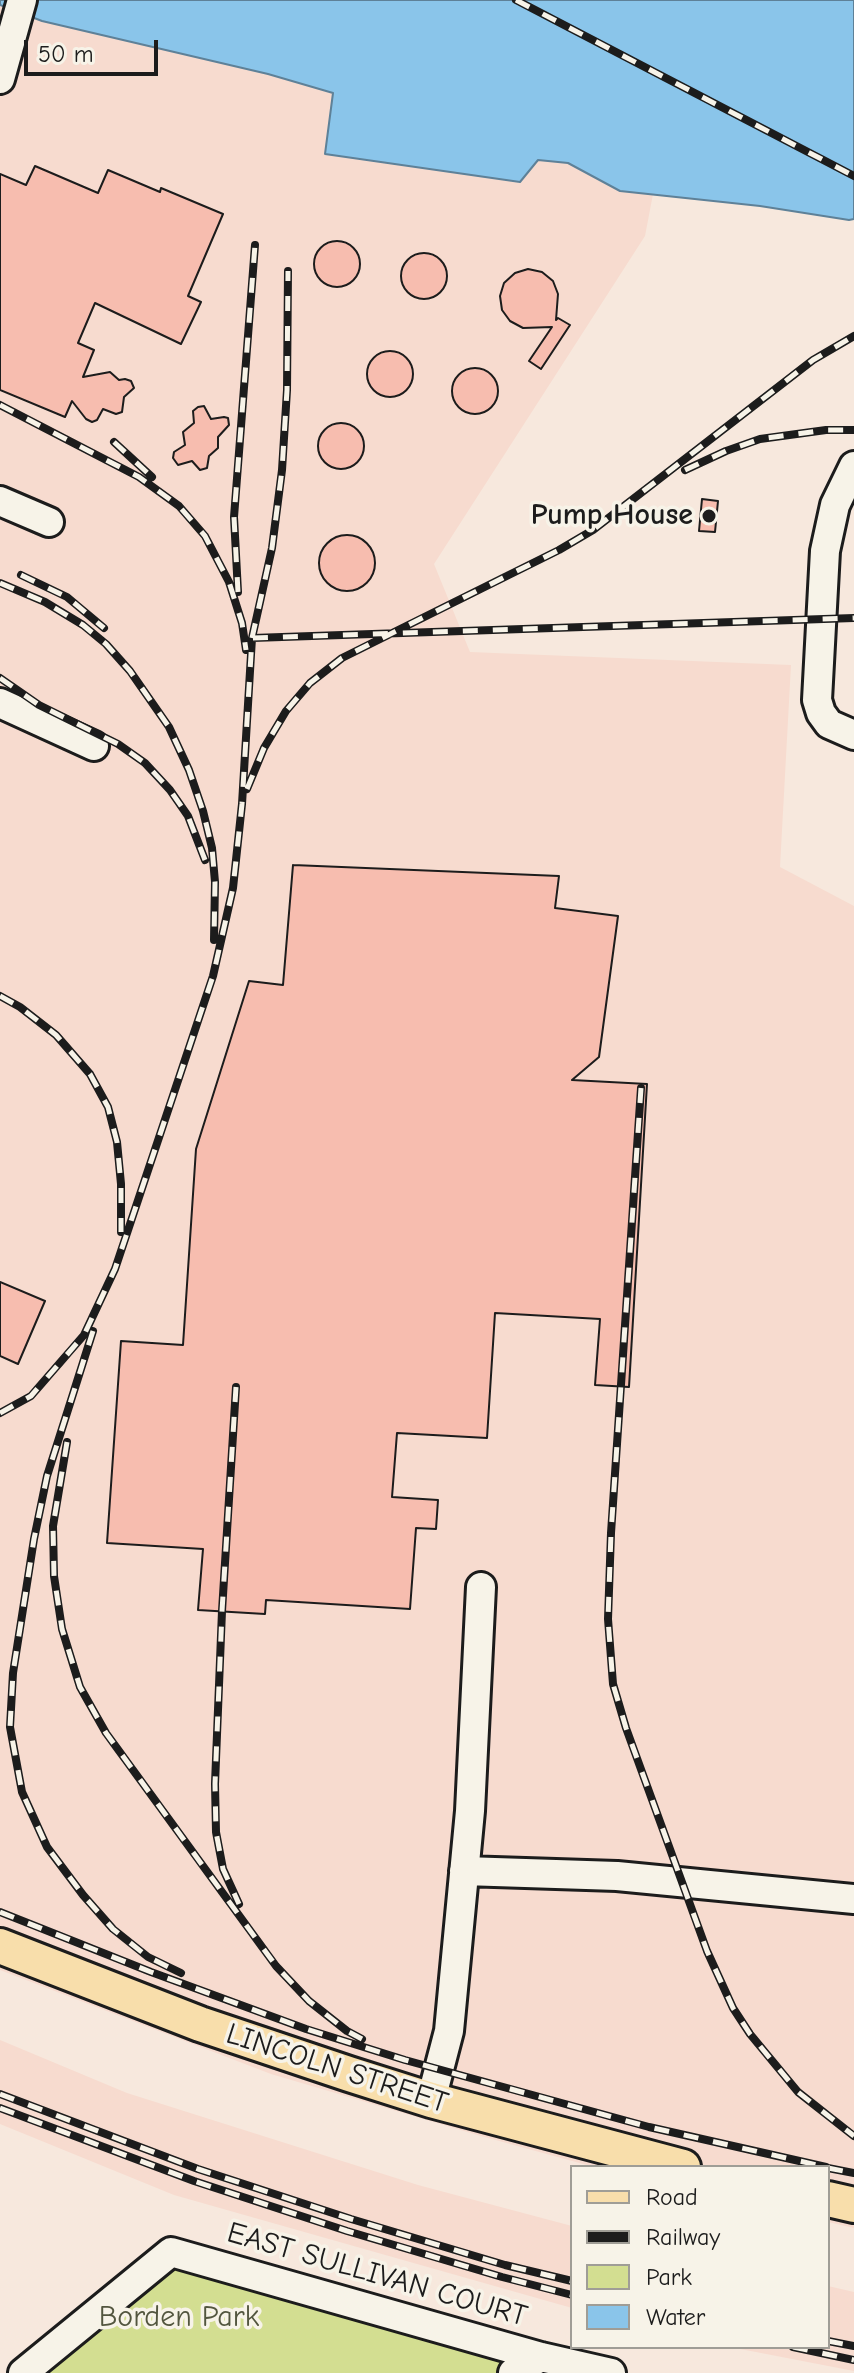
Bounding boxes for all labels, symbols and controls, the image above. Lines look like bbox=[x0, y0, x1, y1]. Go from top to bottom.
scale bar bbox=[28, 24, 162, 74]
text: 50 m bbox=[38, 40, 94, 68]
place label: Pump House bbox=[531, 498, 693, 534]
marker: Pump House bbox=[700, 507, 718, 525]
street label: LINCOLN STREET bbox=[222, 2016, 452, 2122]
legend bbox=[570, 2165, 830, 2349]
text: Road bbox=[646, 2183, 698, 2211]
street label: EAST SULLIVAN COURT bbox=[223, 2215, 531, 2335]
text: Railway bbox=[646, 2223, 720, 2251]
text: Park bbox=[646, 2263, 692, 2291]
park label: Borden Park bbox=[99, 2300, 259, 2336]
text: Water bbox=[646, 2303, 705, 2331]

